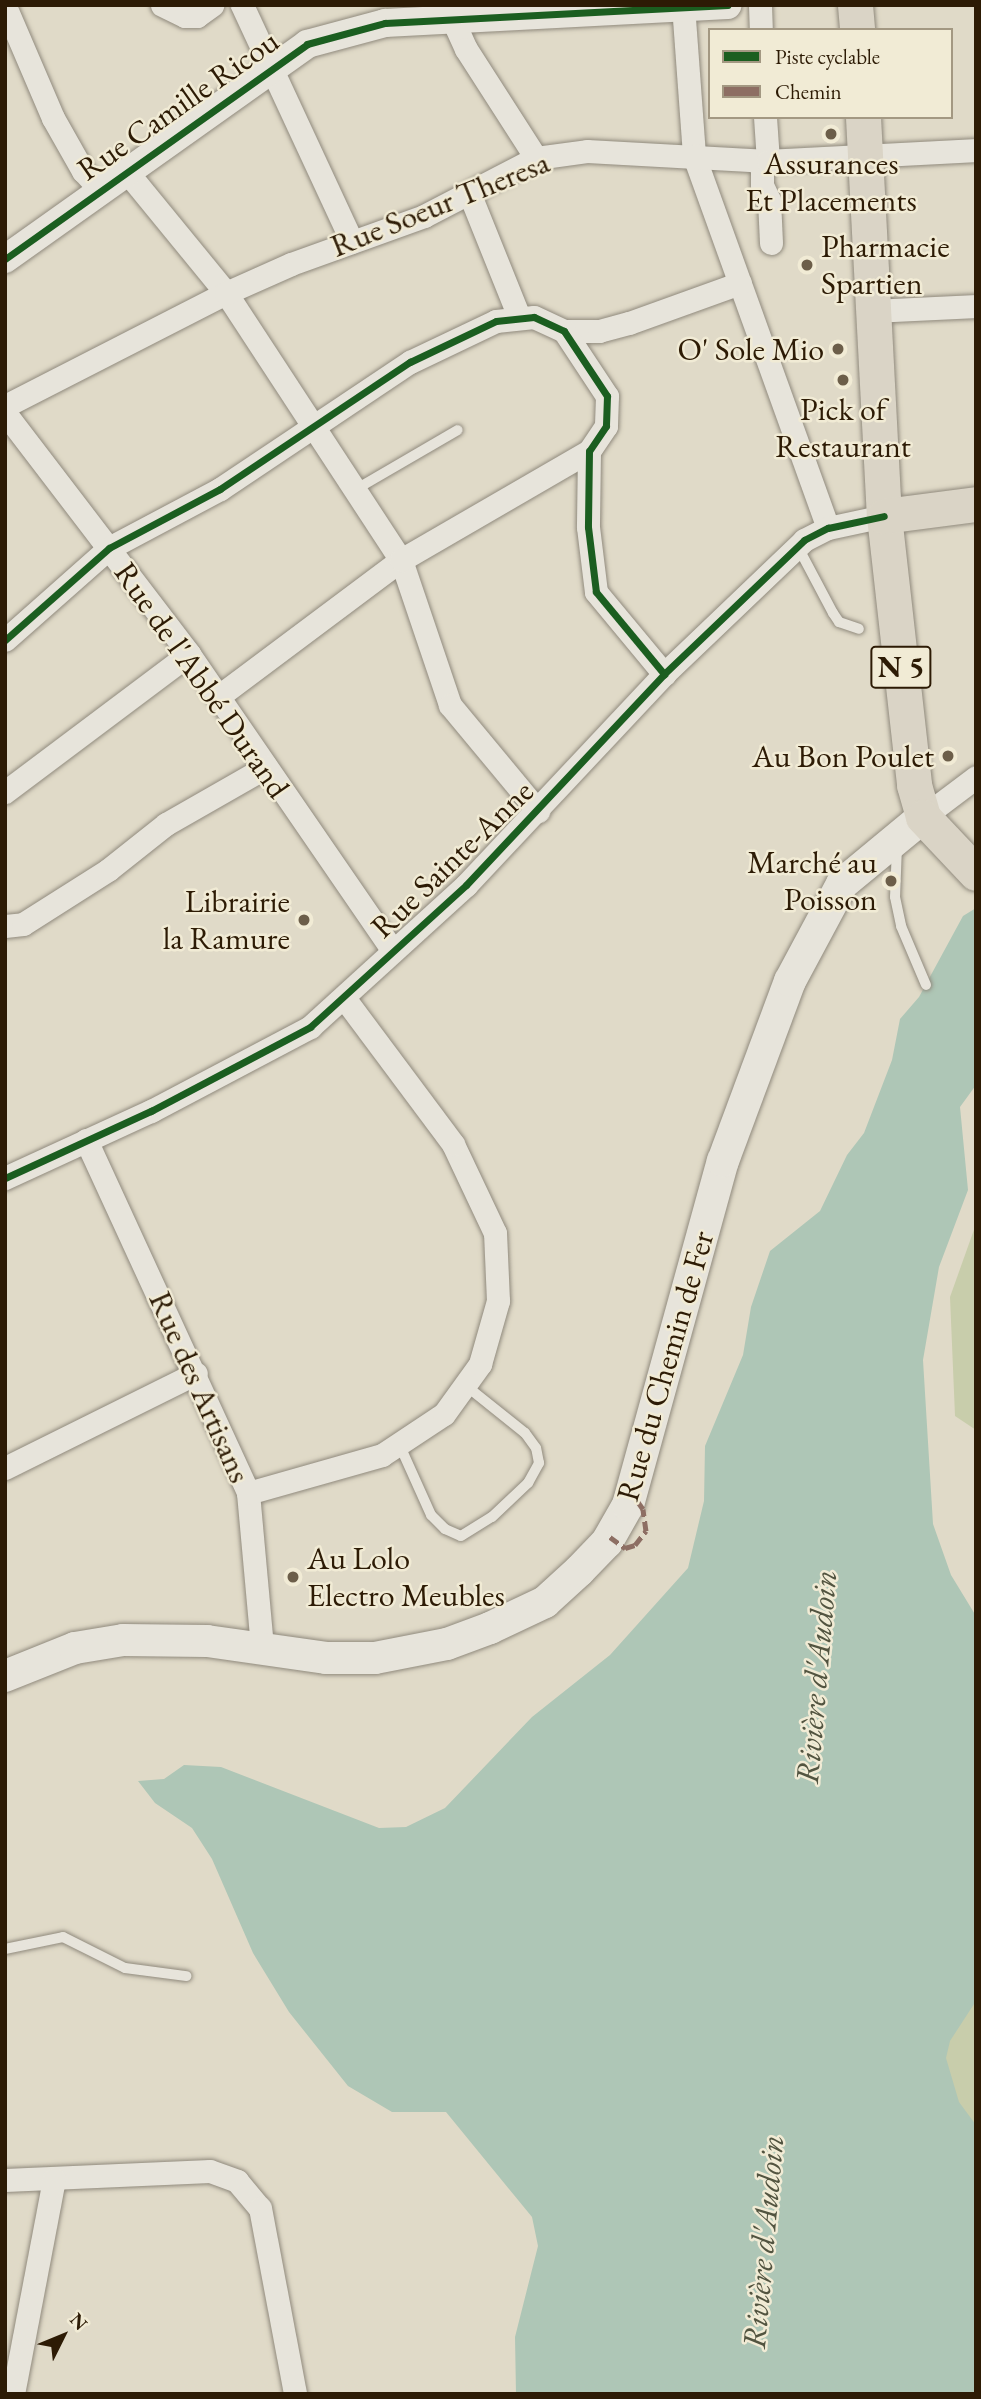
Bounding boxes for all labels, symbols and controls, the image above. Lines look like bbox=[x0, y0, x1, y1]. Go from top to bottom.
street label: Rue Camille Ricou bbox=[70, 21, 286, 189]
legend bbox=[708, 28, 953, 119]
text: Piste cyclable bbox=[775, 43, 880, 70]
text: Chemin bbox=[775, 78, 842, 105]
marker: Assurances Et Placements bbox=[823, 126, 839, 142]
street label: Rue Soeur Theresa bbox=[325, 143, 555, 265]
place label: Assurances Et Placements bbox=[745, 145, 917, 220]
place label: Pharmacie Spartien bbox=[821, 228, 950, 303]
marker: Pharmacie Spartien bbox=[799, 257, 815, 273]
place label: O' Sole Mio bbox=[677, 330, 824, 368]
marker: O' Sole Mio bbox=[830, 341, 846, 357]
marker: Pick of Restaurant bbox=[835, 372, 851, 388]
place label: Pick of Restaurant bbox=[775, 391, 911, 466]
street label: Rue de l'Abbé Durand bbox=[106, 555, 298, 805]
road number: N 5 bbox=[870, 640, 932, 694]
place label: Au Bon Poulet bbox=[752, 737, 934, 775]
marker: Au Bon Poulet bbox=[940, 748, 956, 764]
street label: Rue Sainte-Anne bbox=[363, 772, 541, 946]
place label: Marché au Poisson bbox=[747, 844, 877, 919]
marker: Marché au Poisson bbox=[883, 873, 899, 889]
place label: Librairie la Ramure bbox=[163, 883, 290, 958]
marker: Librairie la Ramure bbox=[296, 912, 312, 928]
street label: Rue du Chemin de Fer bbox=[608, 1226, 722, 1506]
street label: Rue des Artisans bbox=[141, 1286, 259, 1488]
place label: Au Lolo Electro Meubles bbox=[307, 1540, 505, 1615]
marker: Au Lolo Electro Meubles bbox=[285, 1569, 301, 1585]
water label: Rivière d'Audoin bbox=[787, 1569, 845, 1785]
water label: Rivière d'Audoin bbox=[734, 2134, 792, 2350]
north arrow bbox=[28, 2301, 98, 2371]
text: N bbox=[64, 2307, 93, 2335]

